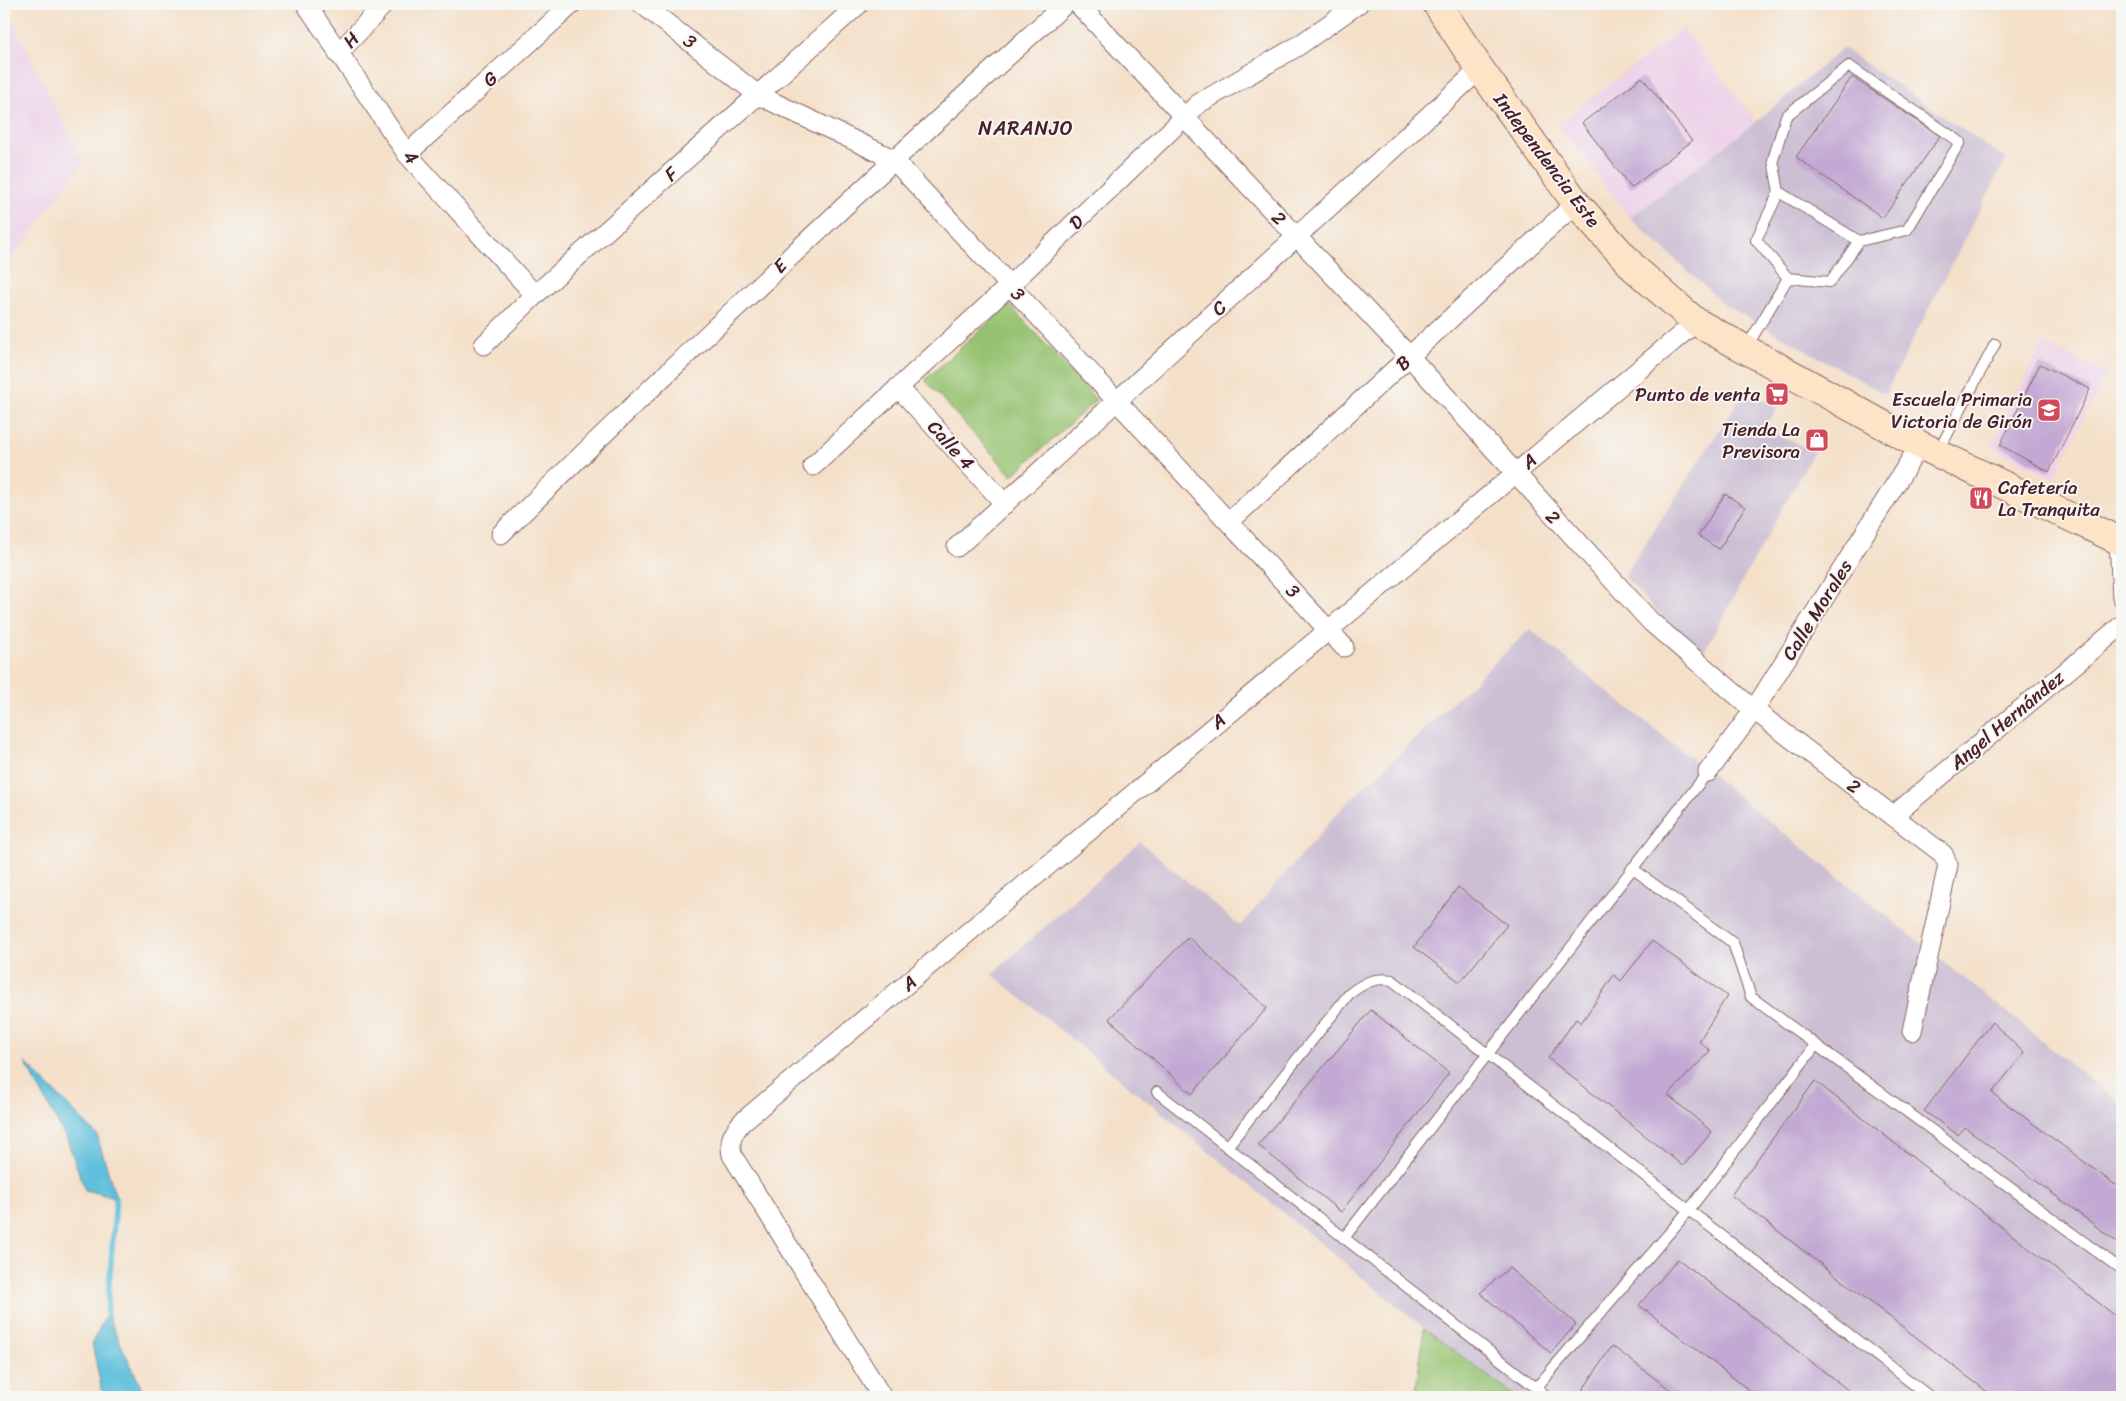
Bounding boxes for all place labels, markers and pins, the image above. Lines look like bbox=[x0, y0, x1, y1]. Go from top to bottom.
place label: Punto de venta bbox=[1635, 378, 1760, 411]
supermarket icon: Punto de venta bbox=[1764, 381, 1790, 407]
place label: Escuela Primaria Victoria de Girón bbox=[1891, 383, 2032, 438]
school or university icon: Escuela Primaria Victoria de Girón bbox=[2036, 397, 2062, 423]
place label: Tienda La Previsora bbox=[1721, 413, 1800, 468]
shop icon: Tienda La Previsora bbox=[1804, 427, 1830, 453]
place label: Cafetería La Tranquita bbox=[1998, 471, 2100, 526]
restaurant icon: Cafetería La Tranquita bbox=[1968, 485, 1994, 511]

